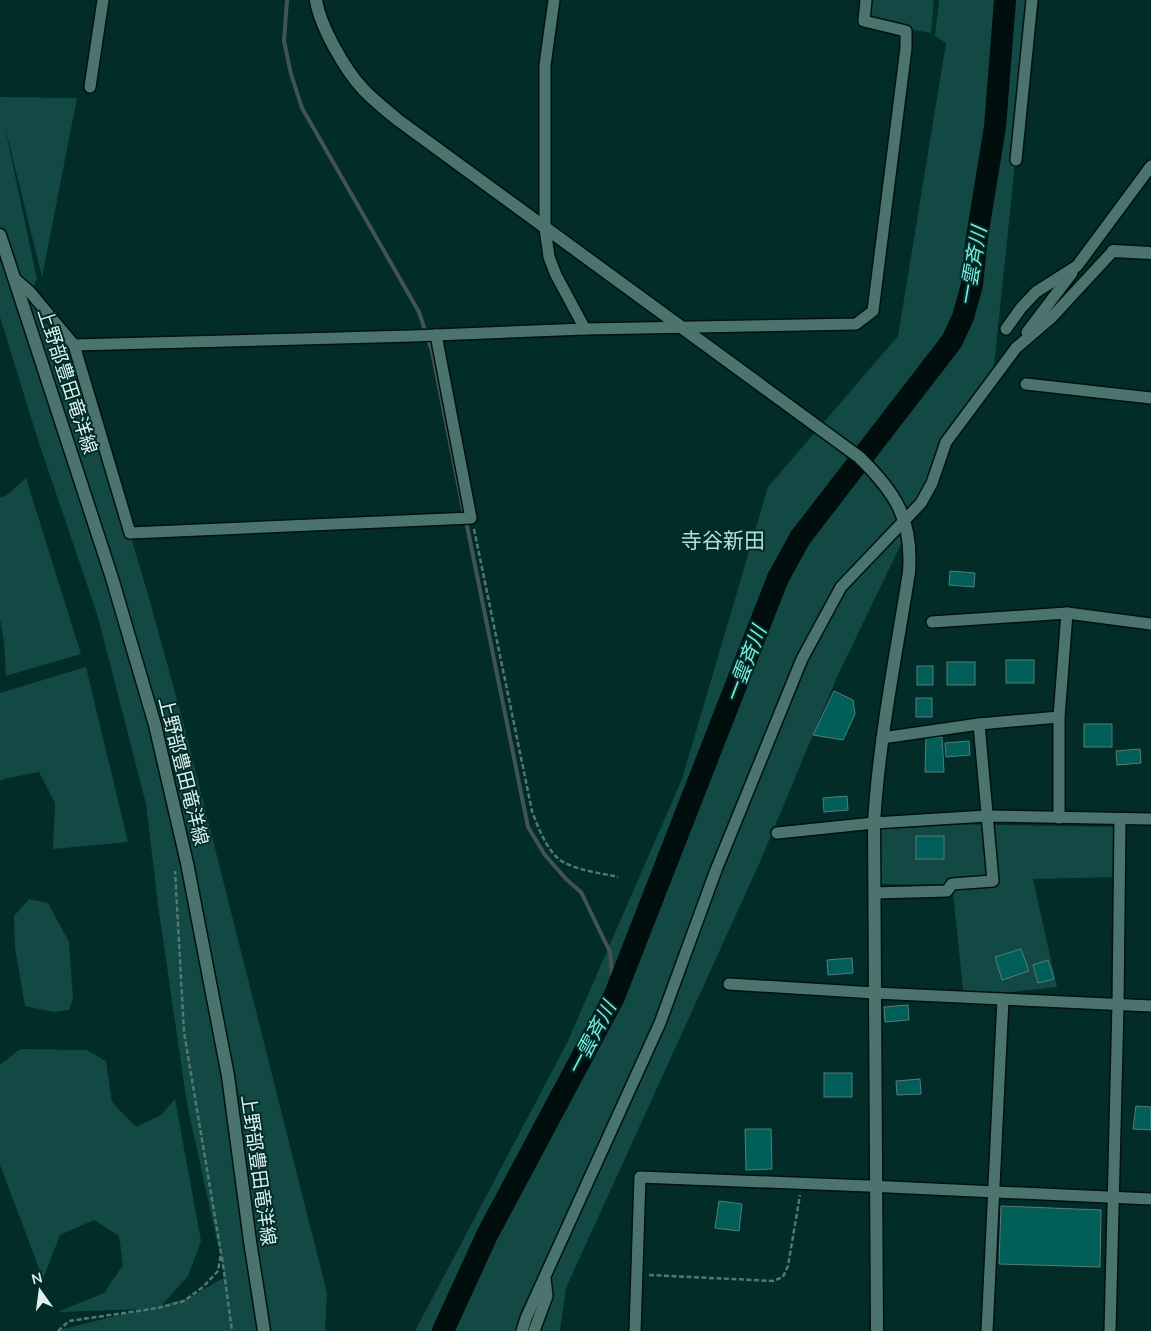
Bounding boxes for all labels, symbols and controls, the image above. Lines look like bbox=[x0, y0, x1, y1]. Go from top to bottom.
water label: 一雲斉川 bbox=[953, 222, 992, 308]
street label: 上野部豊田竜洋線 bbox=[33, 305, 103, 457]
district label: 寺谷新田 bbox=[681, 527, 765, 553]
water label: 一雲斉川 bbox=[719, 620, 772, 706]
street label: 上野部豊田竜洋線 bbox=[154, 694, 214, 848]
water label: 一雲斉川 bbox=[561, 995, 622, 1079]
street label: 上野部豊田竜洋線 bbox=[237, 1093, 281, 1247]
north arrow bbox=[15, 1266, 65, 1316]
text: N bbox=[30, 1268, 44, 1288]

